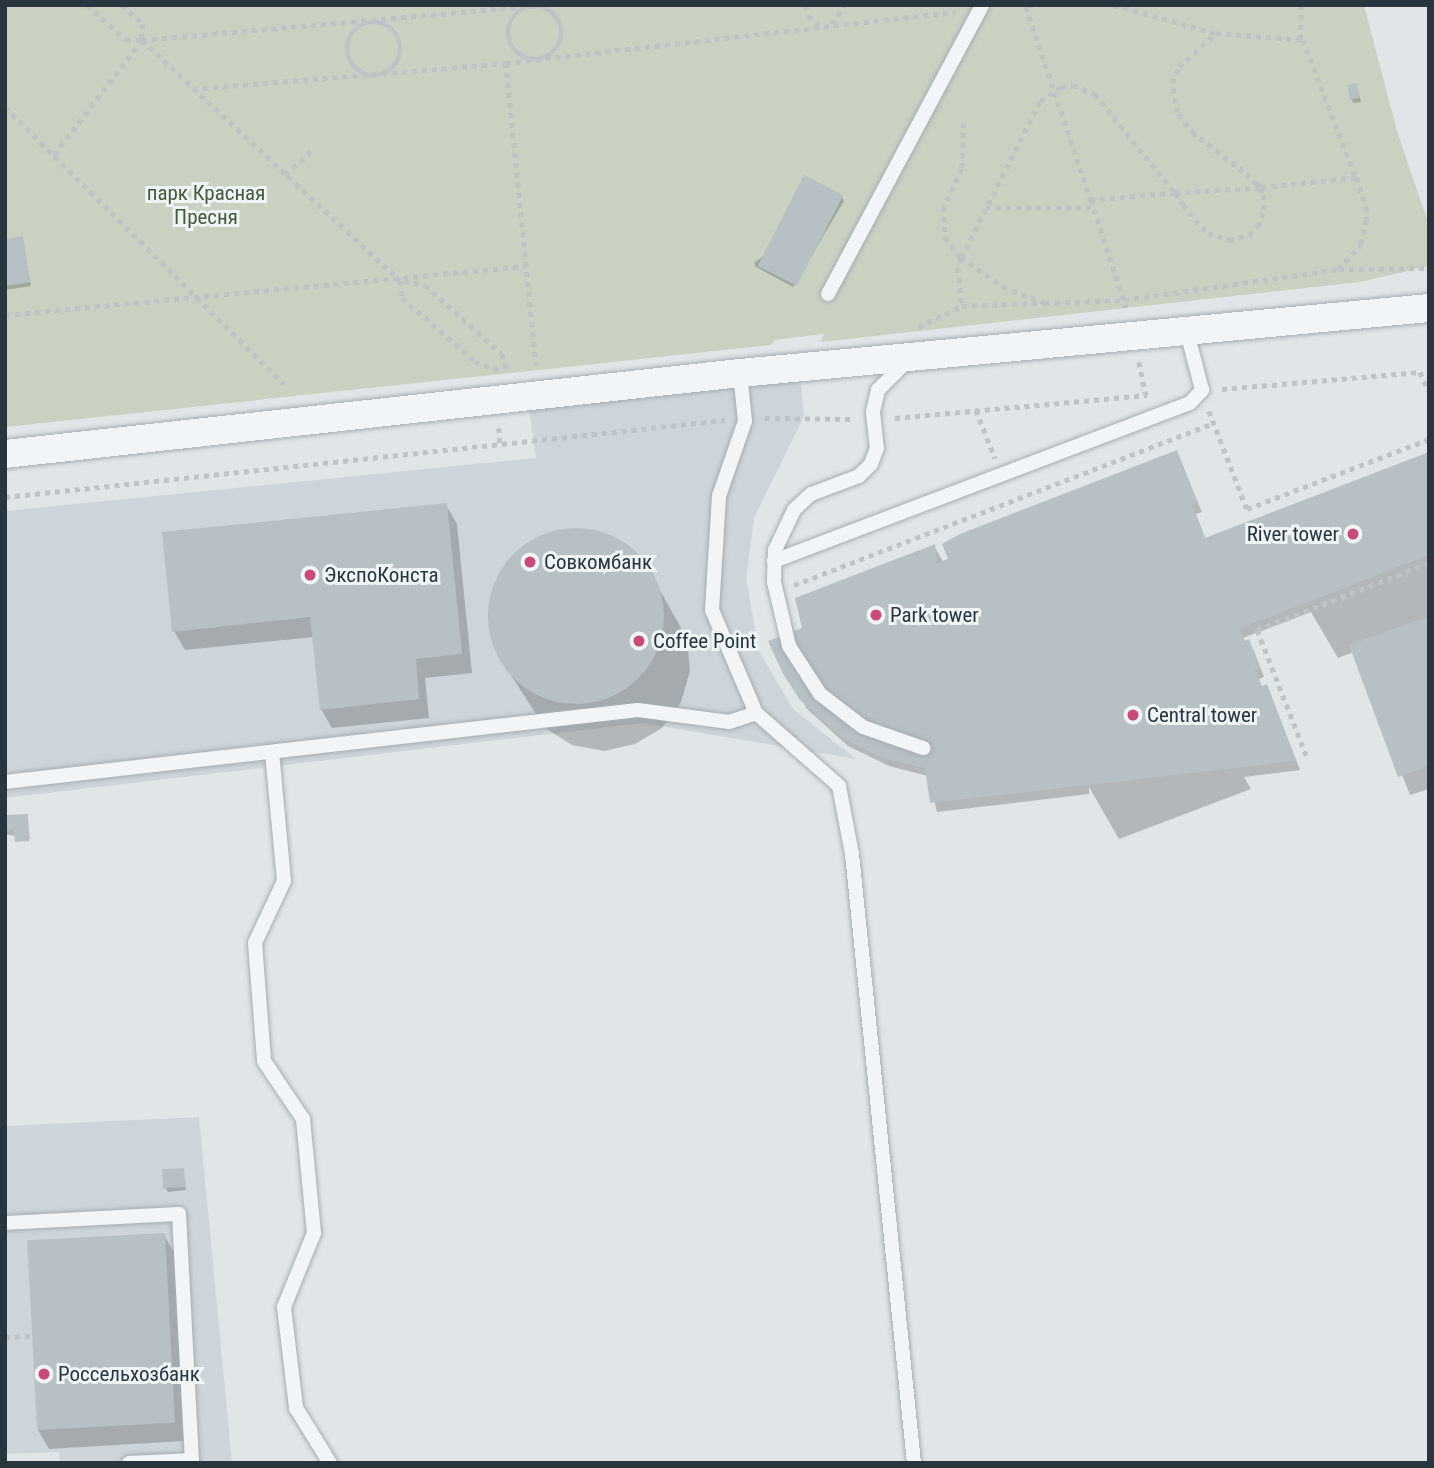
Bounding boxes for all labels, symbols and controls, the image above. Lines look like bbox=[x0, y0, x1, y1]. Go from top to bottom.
park label: парк Красная Пресня bbox=[147, 180, 265, 230]
place label: River tower bbox=[1247, 521, 1339, 547]
marker: River tower bbox=[1345, 526, 1361, 542]
place label: Совкомбанк bbox=[544, 549, 652, 575]
marker: Совкомбанк bbox=[522, 554, 538, 570]
place label: ЭкспоКонста bbox=[324, 562, 439, 588]
marker: ЭкспоКонста bbox=[302, 567, 318, 583]
place label: Park tower bbox=[890, 602, 979, 628]
marker: Park tower bbox=[868, 607, 884, 623]
place label: Coffee Point bbox=[653, 628, 756, 654]
marker: Coffee Point bbox=[631, 633, 647, 649]
place label: Central tower bbox=[1147, 702, 1257, 728]
marker: Central tower bbox=[1125, 707, 1141, 723]
place label: Россельхозбанк bbox=[58, 1361, 200, 1387]
marker: Россельхозбанк bbox=[36, 1366, 52, 1382]

